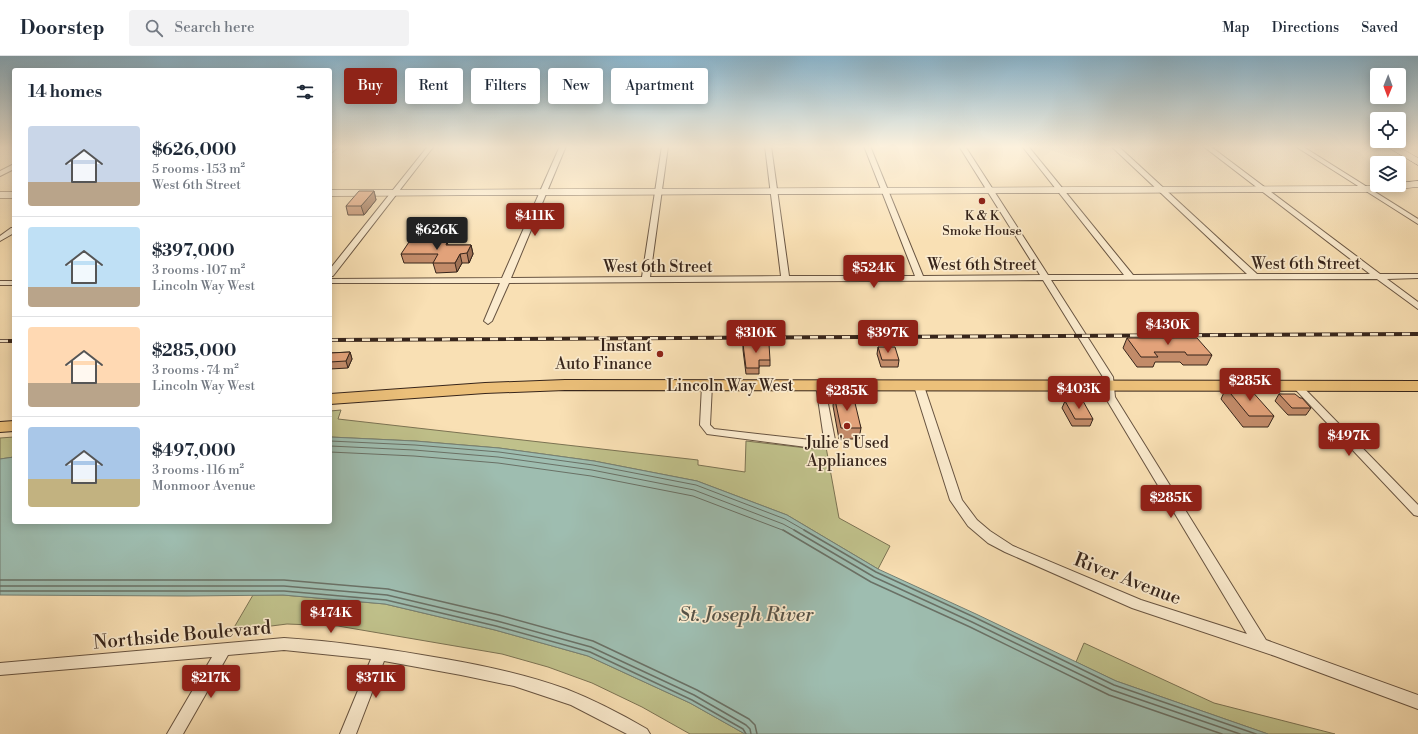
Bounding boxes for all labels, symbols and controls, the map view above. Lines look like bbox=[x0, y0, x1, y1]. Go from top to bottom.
search box bbox=[129, 10, 409, 46]
text: Doorstep bbox=[20, 16, 105, 40]
icon: search bbox=[143, 17, 165, 39]
text: Search here bbox=[175, 18, 255, 37]
text: Map bbox=[1222, 19, 1250, 37]
text: Directions bbox=[1272, 19, 1339, 37]
text: Saved bbox=[1361, 19, 1398, 37]
chip: Buy bbox=[344, 68, 397, 104]
chip: Rent bbox=[405, 68, 463, 104]
chip: Filters bbox=[471, 68, 540, 104]
chip: New bbox=[548, 68, 603, 104]
chip: Apartment bbox=[611, 68, 708, 104]
north arrow bbox=[1370, 68, 1406, 104]
map controls bbox=[1370, 68, 1406, 192]
text: 14 homes bbox=[28, 81, 102, 103]
icon: filters bbox=[294, 81, 316, 103]
button: locate bbox=[1370, 112, 1406, 148]
text: $626,000 bbox=[152, 139, 236, 161]
icon: home bbox=[60, 142, 108, 190]
button: layers bbox=[1370, 156, 1406, 192]
text: 5 rooms · 153 m² bbox=[152, 161, 245, 177]
text: West 6th Street bbox=[152, 177, 241, 193]
marker: K & K Smoke House bbox=[977, 196, 987, 206]
pin: $411K bbox=[507, 203, 563, 237]
text: $411K bbox=[515, 208, 555, 224]
place label: K & K Smoke House bbox=[942, 208, 1022, 239]
pin: $626K bbox=[409, 217, 465, 251]
text: $626K bbox=[416, 222, 458, 238]
text: $397,000 bbox=[152, 240, 235, 262]
icon: home bbox=[60, 243, 108, 291]
street label: West 6th Street bbox=[1250, 254, 1361, 274]
pin: $524K bbox=[846, 255, 902, 289]
street label: West 6th Street bbox=[926, 255, 1037, 275]
street label: West 6th Street bbox=[602, 257, 713, 277]
text: $524K bbox=[852, 260, 896, 276]
text: 3 rooms · 107 m² bbox=[152, 262, 245, 278]
text: Lincoln Way West bbox=[152, 278, 255, 294]
pin: $430K bbox=[1140, 312, 1196, 346]
text: $430K bbox=[1146, 317, 1190, 333]
pin: $310K bbox=[728, 320, 784, 354]
pin: $397K bbox=[860, 320, 916, 354]
text: $310K bbox=[735, 325, 777, 341]
text: $397K bbox=[867, 325, 909, 341]
place label: Instant Auto Finance bbox=[554, 336, 652, 374]
text: $285,000 bbox=[152, 340, 236, 362]
icon: home bbox=[60, 343, 108, 391]
marker: Instant Auto Finance bbox=[655, 349, 665, 359]
text: 3 rooms · 74 m² bbox=[152, 362, 239, 378]
pin: $285K bbox=[1222, 368, 1278, 402]
text: $285K bbox=[1229, 373, 1271, 389]
street label: Lincoln Way West bbox=[667, 376, 794, 396]
pin: $403K bbox=[1051, 376, 1107, 410]
text: Lincoln Way West bbox=[152, 378, 255, 394]
pin: $285K bbox=[819, 378, 875, 412]
text: $403K bbox=[1057, 381, 1101, 397]
text: $285K bbox=[826, 383, 868, 399]
marker: Julie's Used Appliances bbox=[842, 421, 852, 431]
pin: $497K bbox=[1321, 423, 1377, 457]
text: $497K bbox=[1328, 428, 1370, 444]
place label: Julie's Used Appliances bbox=[804, 433, 889, 471]
text: $497,000 bbox=[152, 440, 236, 462]
icon: home bbox=[60, 443, 108, 491]
text: 3 rooms · 116 m² bbox=[152, 462, 244, 478]
text: Monmoor Avenue bbox=[152, 478, 256, 494]
pin: $285K bbox=[1143, 485, 1199, 519]
text: $285K bbox=[1150, 490, 1192, 506]
street label: River Avenue bbox=[1071, 547, 1185, 610]
pin: $474K bbox=[303, 600, 359, 634]
water label: St. Joseph River bbox=[678, 603, 814, 628]
text: $474K bbox=[310, 605, 352, 621]
street label: Northside Boulevard bbox=[92, 615, 272, 655]
pin: $217K bbox=[183, 665, 239, 699]
pin: $371K bbox=[348, 665, 404, 699]
text: $217K bbox=[191, 670, 231, 686]
text: $371K bbox=[356, 670, 396, 686]

